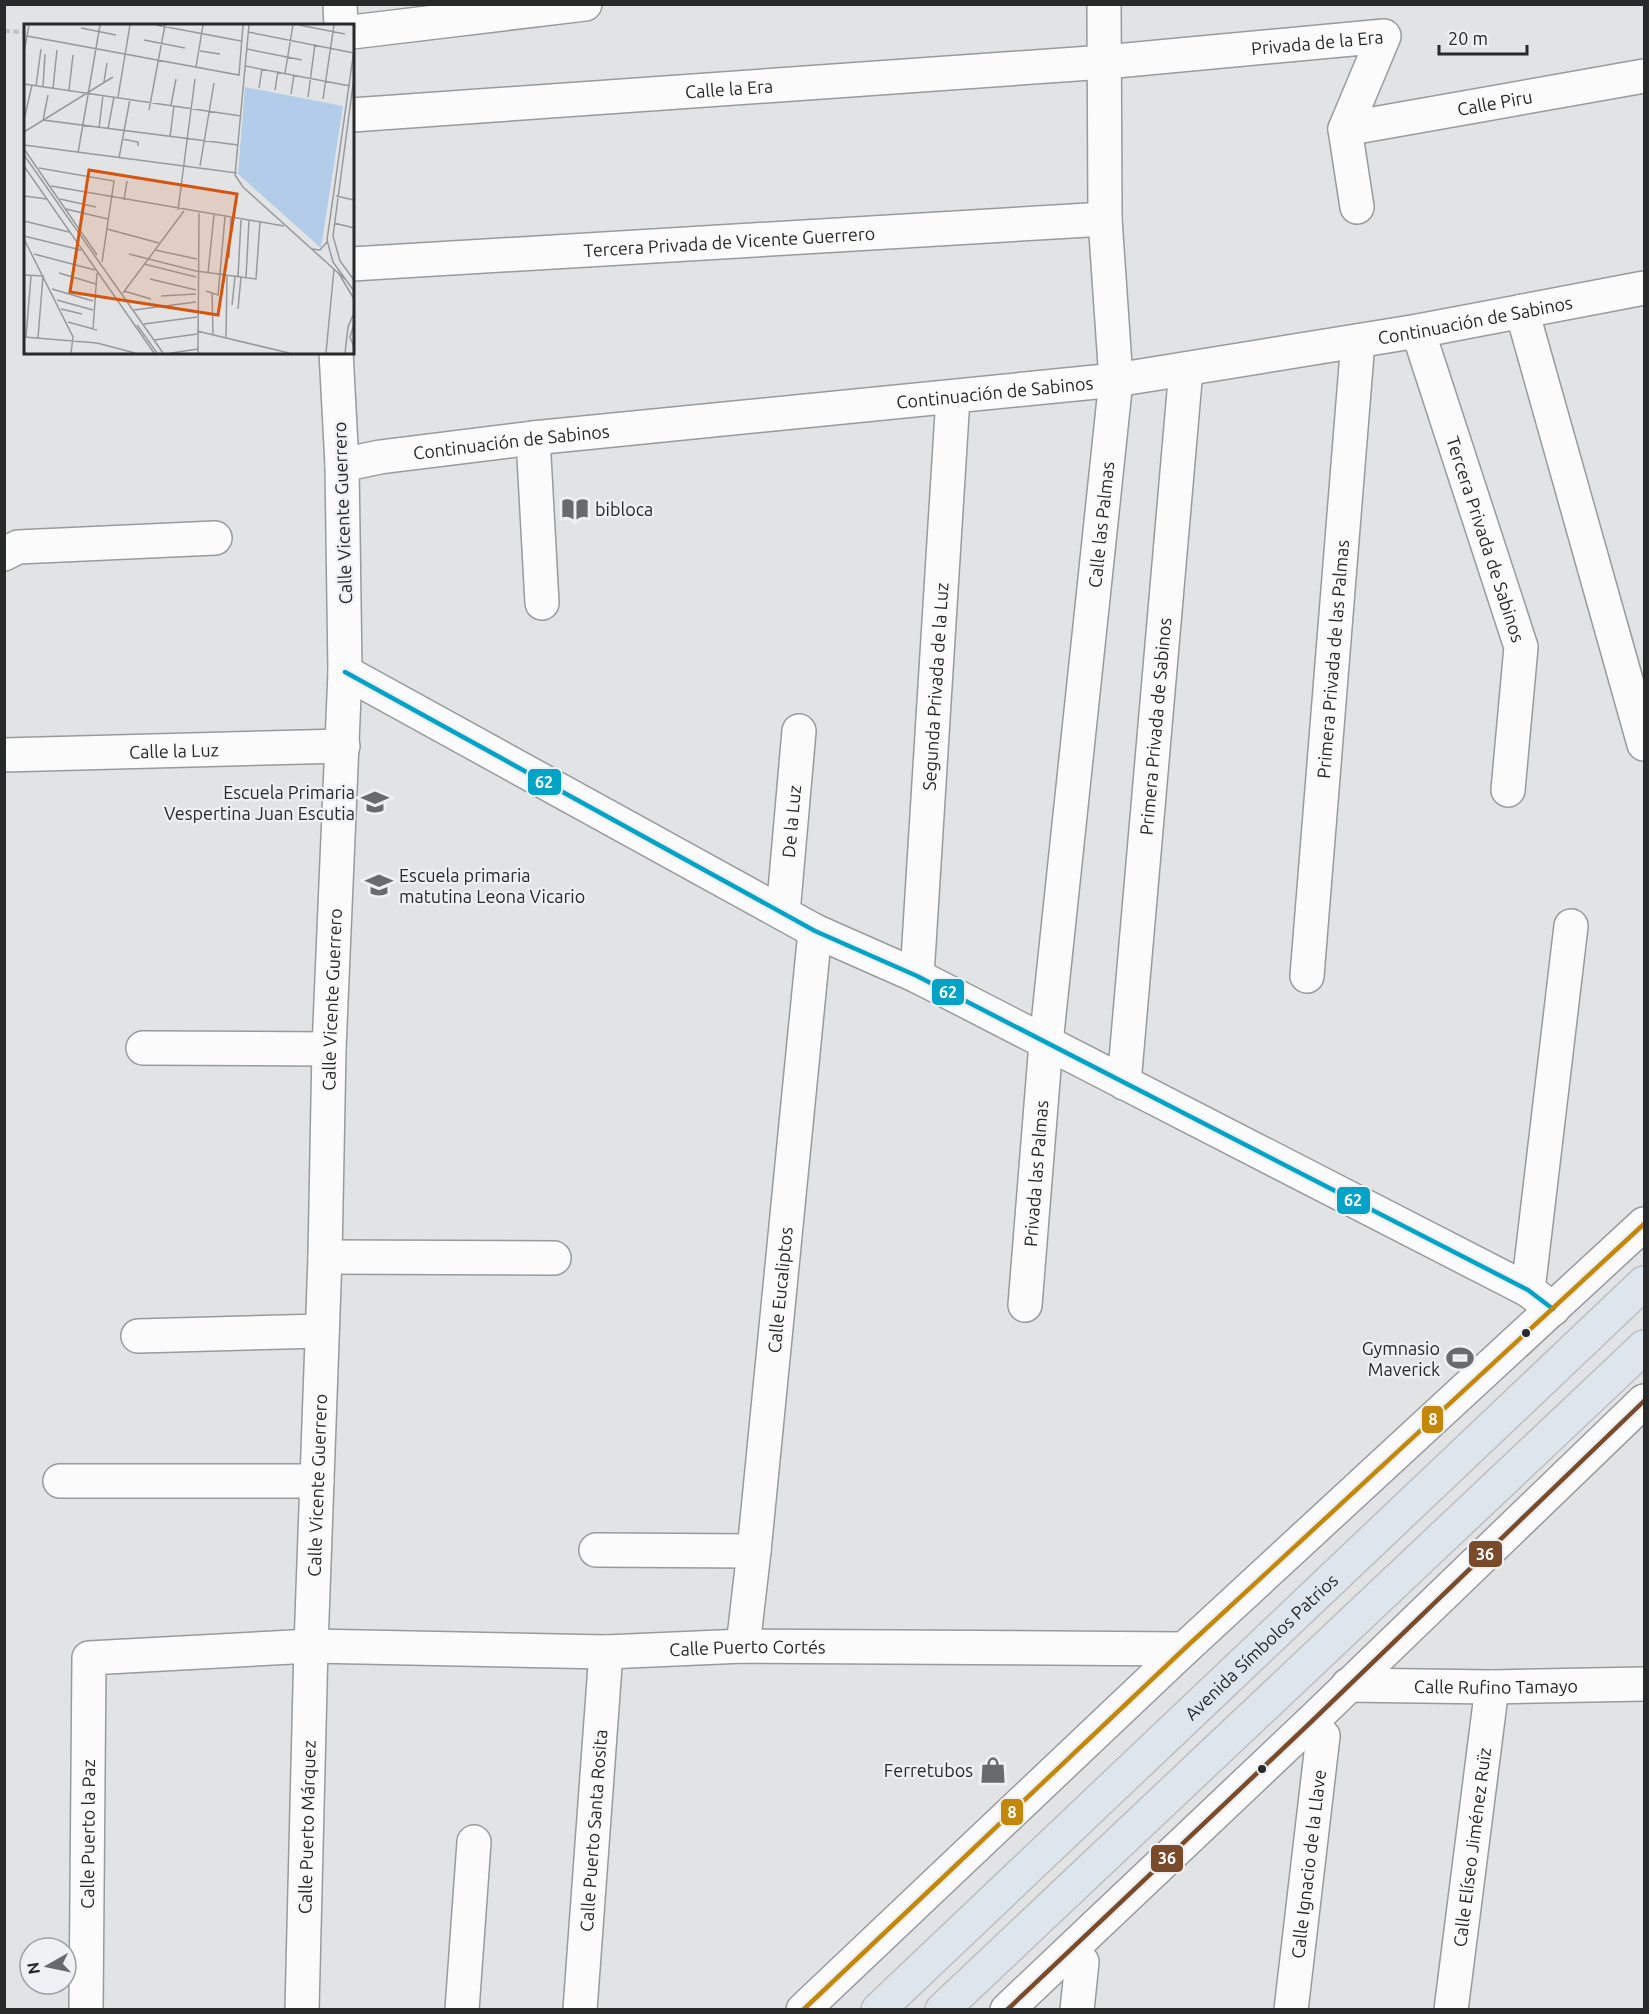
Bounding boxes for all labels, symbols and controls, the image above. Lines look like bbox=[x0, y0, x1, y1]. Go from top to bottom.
scale bar bbox=[1439, 18, 1528, 56]
inset map bbox=[24, 24, 354, 354]
street label: Privada de la Era bbox=[1250, 26, 1384, 58]
text: 20 m bbox=[1448, 28, 1488, 48]
street label: Calle la Era bbox=[684, 75, 774, 102]
street label: Calle Piru bbox=[1455, 86, 1534, 119]
street label: Tercera Privada de Vicente Guerrero bbox=[583, 223, 876, 260]
street label: Continuación de Sabinos bbox=[1376, 292, 1574, 347]
street label: Continuación de Sabinos bbox=[895, 372, 1094, 412]
street label: Continuación de Sabinos bbox=[412, 420, 611, 463]
street label: Calle Vicente Guerrero bbox=[329, 421, 355, 605]
street label: Tercera Privada de Sabinos bbox=[1443, 434, 1529, 645]
street label: Calle las Palmas bbox=[1084, 460, 1117, 589]
library icon: bibloca bbox=[560, 494, 590, 524]
place label: bibloca bbox=[595, 499, 653, 519]
street label: Primera Privada de las Palmas bbox=[1313, 539, 1352, 779]
street label: Segunda Privada de la Luz bbox=[919, 582, 951, 791]
street label: Primera Privada de Sabinos bbox=[1136, 616, 1174, 836]
street label: Calle la Luz bbox=[129, 739, 219, 762]
line badge: 62 bbox=[527, 768, 562, 796]
text: 62 bbox=[535, 773, 553, 791]
place label: Escuela Primaria Vespertina Juan Escutia bbox=[164, 782, 355, 823]
street label: De la Luz bbox=[778, 784, 804, 858]
school or university icon: Escuela Primaria Vespertina Juan Escutia bbox=[360, 787, 390, 817]
place label: Escuela primaria matutina Leona Vicario bbox=[399, 865, 585, 906]
school or university icon: Escuela primaria matutina Leona Vicario bbox=[364, 870, 394, 900]
street label: Calle Vicente Guerrero bbox=[318, 908, 345, 1091]
line badge: 62 bbox=[931, 978, 965, 1006]
text: 62 bbox=[939, 983, 957, 1001]
street label: Privada las Palmas bbox=[1020, 1099, 1051, 1248]
line badge: 62 bbox=[1336, 1186, 1371, 1215]
text: 62 bbox=[1344, 1191, 1362, 1209]
street label: Calle Eucaliptos bbox=[764, 1226, 796, 1354]
unlabelled marker bbox=[1520, 1327, 1532, 1339]
place label: Gymnasio Maverick bbox=[1362, 1338, 1440, 1379]
sports icon: Gymnasio Maverick bbox=[1445, 1343, 1475, 1373]
street label: Calle Vicente Guerrero bbox=[304, 1393, 330, 1577]
line badge: 8 bbox=[1421, 1405, 1444, 1434]
text: 8 bbox=[1428, 1410, 1438, 1428]
line badge: 36 bbox=[1468, 1540, 1503, 1568]
text: 36 bbox=[1476, 1545, 1494, 1563]
street label: Avenida Símbolos Patrios bbox=[1181, 1569, 1342, 1724]
street label: Calle Puerto Cortés bbox=[669, 1636, 826, 1659]
street label: Calle Rufino Tamayo bbox=[1414, 1675, 1578, 1697]
street label: Calle Puerto Santa Rosita bbox=[576, 1729, 610, 1932]
street label: Calle Puerto Márquez bbox=[294, 1740, 319, 1914]
street label: Calle Elíseo Jiménez Ruïz bbox=[1449, 1746, 1494, 1948]
shop icon: Ferretubos bbox=[978, 1755, 1008, 1785]
street label: Calle Puerto la Paz bbox=[77, 1759, 98, 1909]
place label: Ferretubos bbox=[884, 1760, 973, 1780]
unlabelled marker bbox=[1256, 1763, 1268, 1775]
street label: Calle Ignacio de la Llave bbox=[1287, 1768, 1329, 1960]
line badge: 8 bbox=[1000, 1798, 1024, 1826]
text: 8 bbox=[1007, 1803, 1017, 1821]
line badge: 36 bbox=[1150, 1844, 1184, 1873]
text: 36 bbox=[1158, 1849, 1176, 1867]
north arrow bbox=[18, 1936, 78, 1996]
text: N bbox=[23, 1961, 43, 1976]

